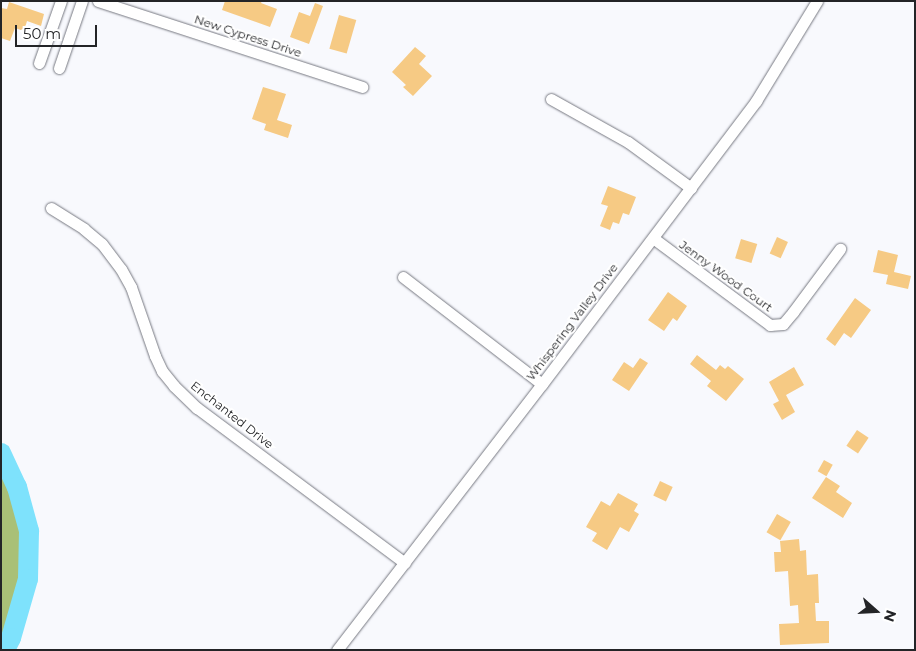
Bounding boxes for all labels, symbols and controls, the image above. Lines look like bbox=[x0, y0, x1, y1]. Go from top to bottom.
street label: New Cypress Drive bbox=[193, 12, 303, 60]
scale bar bbox=[18, 15, 100, 47]
text: 50 m bbox=[23, 24, 61, 43]
street label: Jenny Wood Court bbox=[677, 237, 775, 315]
street label: Whispering Valley Drive bbox=[523, 261, 621, 383]
street label: Enchanted Drive bbox=[188, 378, 276, 452]
north arrow bbox=[851, 586, 901, 636]
text: N bbox=[880, 608, 901, 624]

